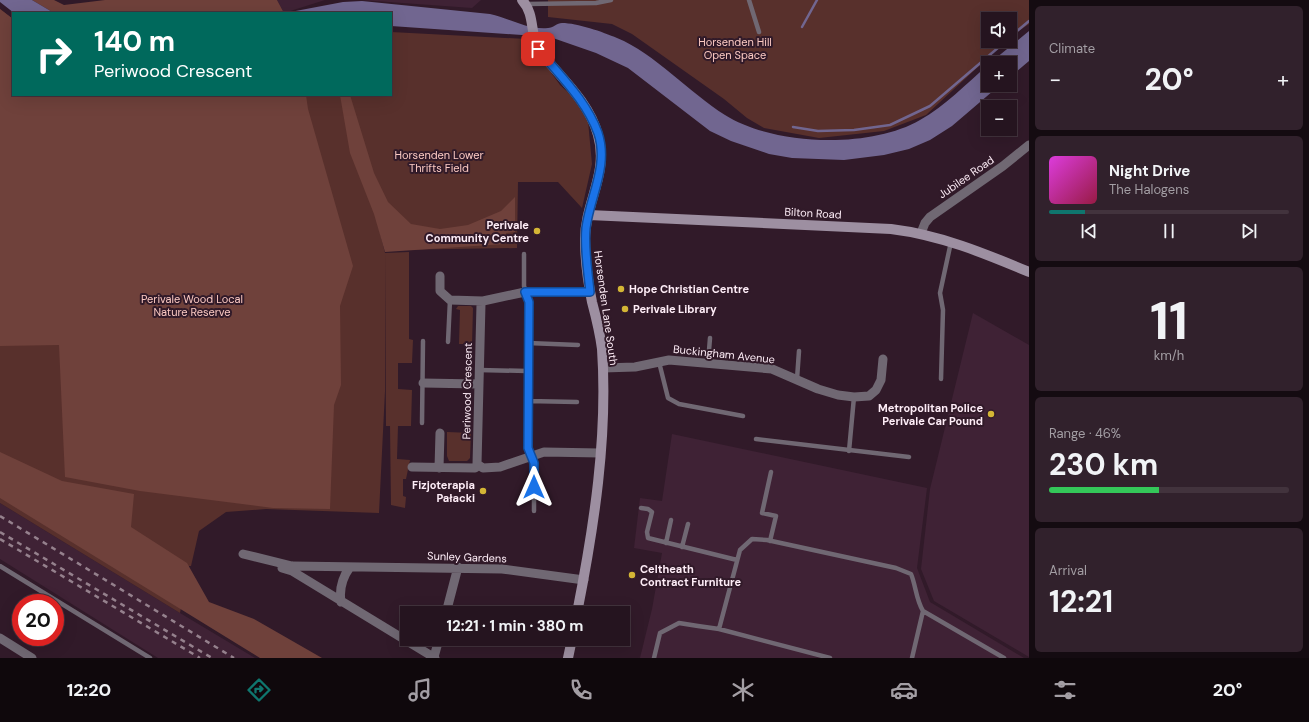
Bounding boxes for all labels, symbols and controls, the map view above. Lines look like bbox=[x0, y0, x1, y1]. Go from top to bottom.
map controls bbox=[981, 12, 1017, 136]
button: sound bbox=[981, 12, 1017, 48]
text: 140 m bbox=[94, 23, 175, 60]
icon: right bbox=[28, 28, 80, 80]
pin bbox=[521, 32, 555, 66]
park label: Horsenden Hill Open Space bbox=[698, 35, 772, 62]
icon: arrive bbox=[527, 38, 549, 60]
text: Climate bbox=[1049, 40, 1095, 57]
button: + bbox=[981, 56, 1017, 92]
text: Periwood Crescent bbox=[94, 59, 252, 83]
text: 20° bbox=[1144, 60, 1194, 99]
text: − bbox=[1049, 65, 1061, 94]
text: + bbox=[1277, 65, 1289, 94]
button: − bbox=[981, 100, 1017, 136]
park label: Horsenden Lower Thrifts Field bbox=[395, 148, 483, 175]
street label: Jubilee Road bbox=[935, 153, 997, 201]
text: Night Drive bbox=[1109, 161, 1190, 181]
text: The Halogens bbox=[1109, 181, 1189, 198]
street label: Bilton Road bbox=[784, 205, 842, 221]
place label: Perivale Community Centre bbox=[426, 218, 529, 245]
icon: previous bbox=[1078, 220, 1100, 242]
icon: pause bbox=[1158, 220, 1180, 242]
icon: next bbox=[1238, 220, 1260, 242]
marker: Perivale Community Centre bbox=[532, 226, 542, 236]
street label: Horsenden Lane South bbox=[591, 250, 621, 366]
place label: Hope Christian Centre bbox=[629, 282, 749, 296]
marker: Hope Christian Centre bbox=[616, 284, 626, 294]
text: 11 bbox=[1150, 287, 1188, 355]
park label: Perivale Wood Local Nature Reserve bbox=[141, 292, 243, 319]
place label: Perivale Library bbox=[633, 302, 717, 316]
marker: Perivale Library bbox=[620, 304, 630, 314]
street label: Buckingham Avenue bbox=[672, 342, 776, 366]
street label: Periwood Crescent bbox=[459, 343, 475, 439]
text: km/h bbox=[1154, 347, 1184, 364]
place label: Metropolitan Police Perivale Car Pound bbox=[878, 401, 983, 428]
marker: Metropolitan Police Perivale Car Pound bbox=[986, 409, 996, 419]
text: Range · 46% bbox=[1049, 425, 1121, 442]
text: 230 km bbox=[1049, 445, 1158, 484]
position arrow bbox=[513, 466, 555, 508]
place label: Fizjoterapia Pałacki bbox=[412, 478, 475, 505]
marker: Fizjoterapia Pałacki bbox=[478, 486, 488, 496]
street label: Sunley Gardens bbox=[427, 549, 507, 565]
place label: Celtheath Contract Furniture bbox=[640, 562, 741, 589]
text: Arrival bbox=[1049, 562, 1087, 579]
marker: Celtheath Contract Furniture bbox=[627, 570, 637, 580]
text: 12:21 bbox=[1049, 582, 1113, 621]
speed limit sign: 20 bbox=[12, 594, 64, 646]
text: 12:21 · 1 min · 380 m bbox=[447, 616, 583, 636]
icon: directions bbox=[245, 676, 273, 704]
icon: music bbox=[406, 676, 434, 704]
icon: phone bbox=[567, 676, 595, 704]
icon: climate bbox=[729, 676, 757, 704]
icon: car bbox=[890, 676, 918, 704]
icon: filters bbox=[1051, 676, 1079, 704]
text: 12:20 bbox=[67, 678, 111, 702]
text: 20° bbox=[1213, 678, 1242, 702]

